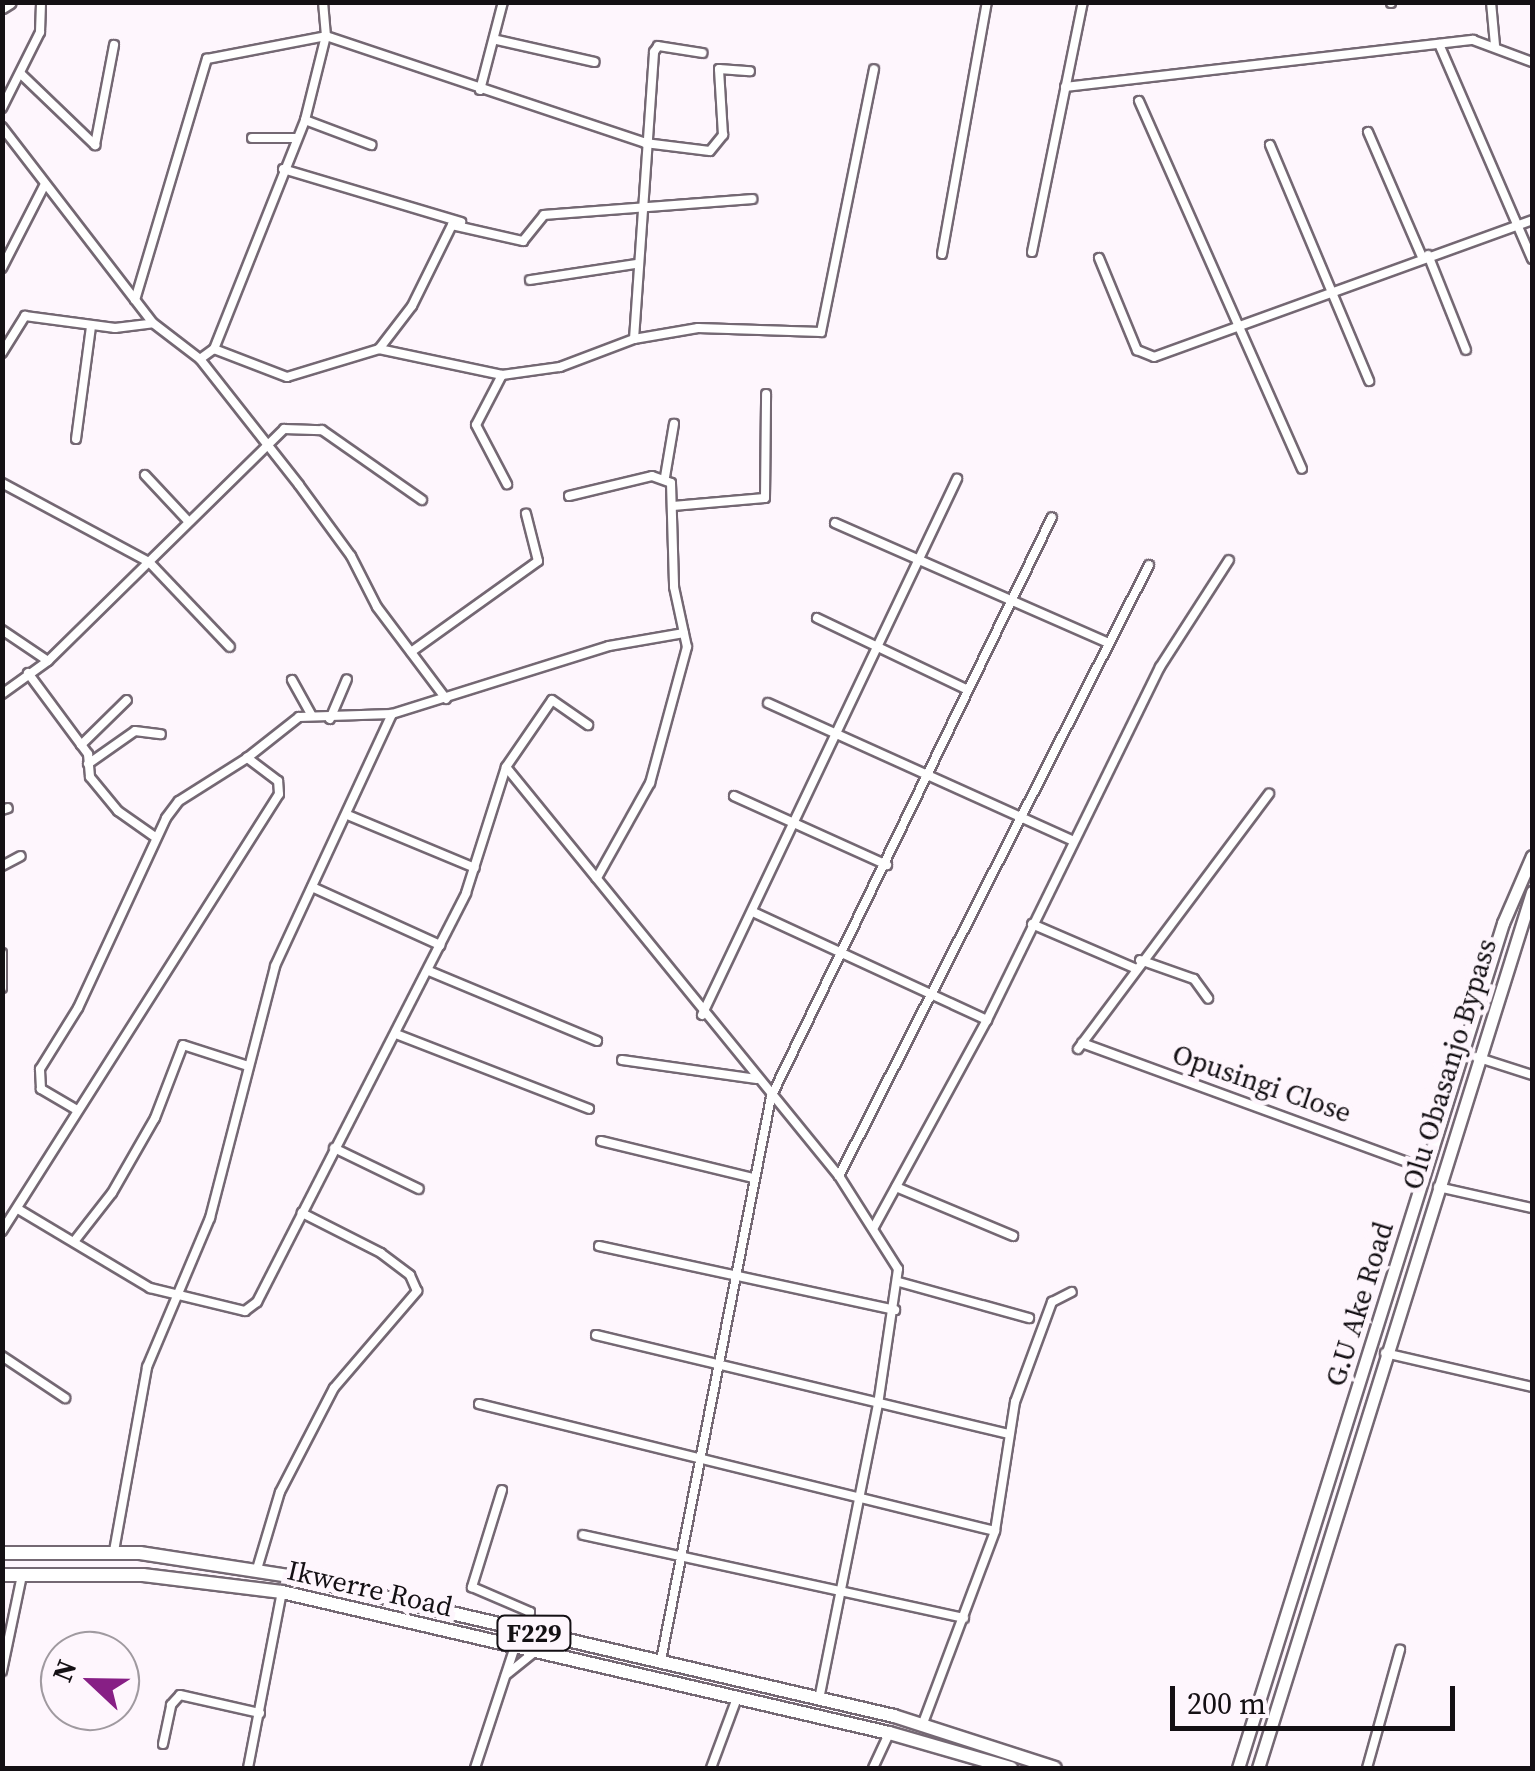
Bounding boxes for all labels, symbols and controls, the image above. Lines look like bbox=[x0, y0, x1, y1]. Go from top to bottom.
street label: Olu Obasanjo Bypass bbox=[1395, 935, 1503, 1193]
street label: Opusingi Close bbox=[1168, 1037, 1356, 1129]
street label: G.U Ake Road bbox=[1318, 1218, 1400, 1390]
street label: Ikwerre Road bbox=[284, 1553, 456, 1623]
road number: F229 bbox=[494, 1613, 574, 1653]
north arrow bbox=[40, 1631, 140, 1731]
text: N bbox=[43, 1654, 85, 1687]
scale bar bbox=[1175, 1666, 1460, 1728]
text: 200 m bbox=[1187, 1683, 1266, 1724]

